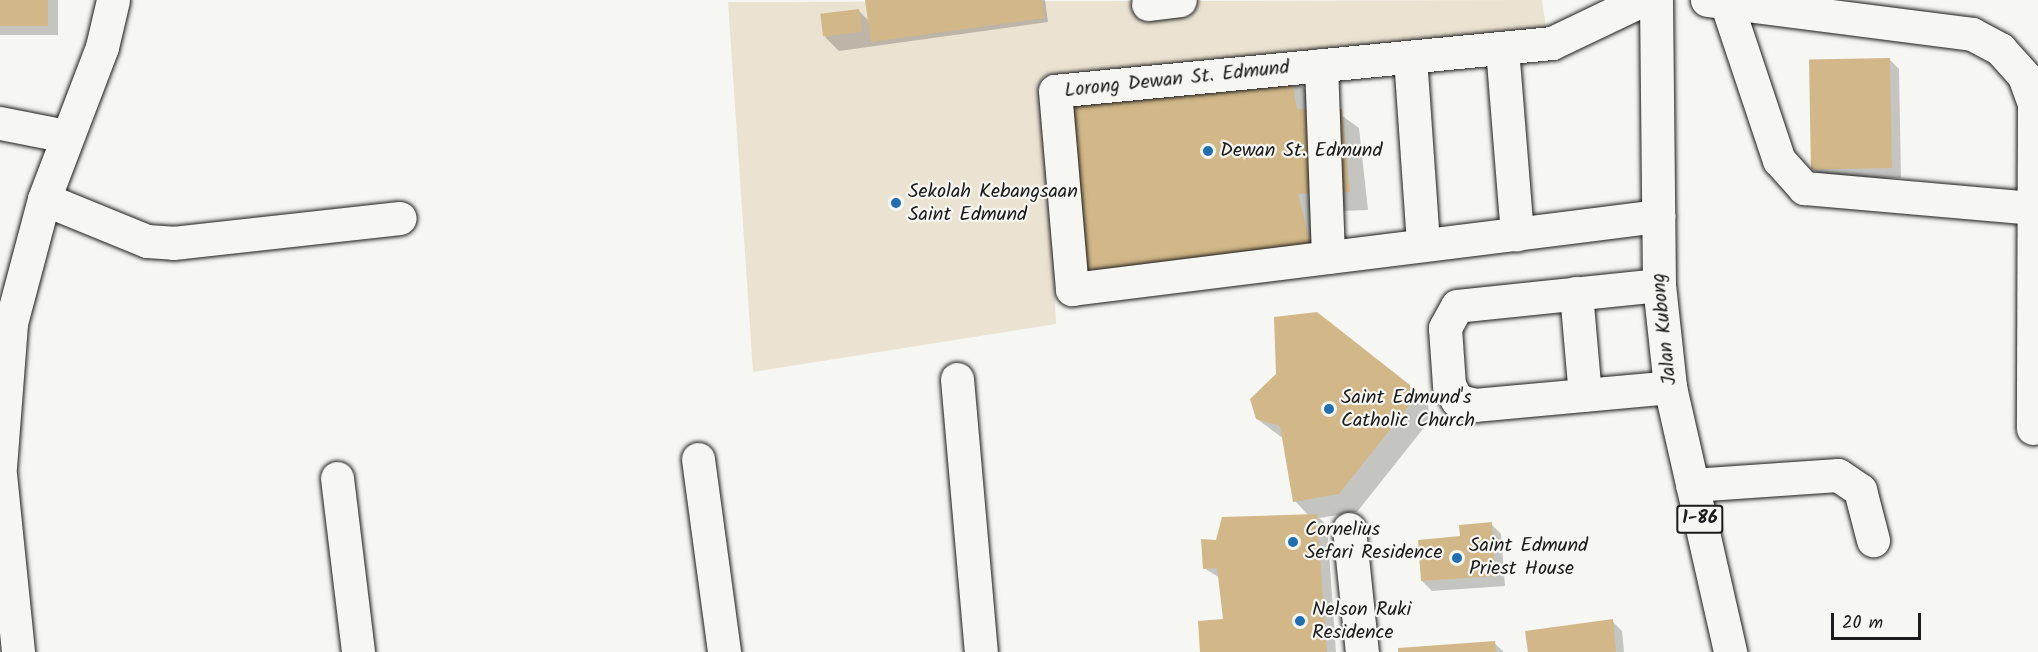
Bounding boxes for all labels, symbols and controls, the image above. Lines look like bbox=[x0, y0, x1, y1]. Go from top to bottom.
street label: Lorong Dewan St. Edmund bbox=[1063, 56, 1291, 104]
place label: Dewan St. Edmund bbox=[1220, 139, 1382, 163]
marker: Dewan St. Edmund bbox=[1201, 144, 1215, 158]
place label: Sekolah Kebangsaan Saint Edmund bbox=[908, 180, 1078, 227]
marker: Sekolah Kebangsaan Saint Edmund bbox=[889, 196, 903, 210]
street label: Jalan Kubong bbox=[1647, 272, 1683, 386]
place label: Saint Edmund's Catholic Church bbox=[1341, 386, 1475, 433]
marker: Saint Edmund's Catholic Church bbox=[1322, 402, 1336, 416]
road number: 1-86 bbox=[1676, 504, 1724, 534]
place label: Cornelius Sefari Residence bbox=[1305, 518, 1442, 565]
place label: Saint Edmund Priest House bbox=[1469, 534, 1588, 581]
marker: Cornelius Sefari Residence bbox=[1286, 535, 1300, 549]
marker: Saint Edmund Priest House bbox=[1450, 551, 1464, 565]
place label: Nelson Ruki Residence bbox=[1312, 598, 1411, 645]
scale bar bbox=[1834, 601, 1924, 639]
text: 20 m bbox=[1842, 609, 1883, 638]
marker: Nelson Ruki Residence bbox=[1293, 614, 1307, 628]

